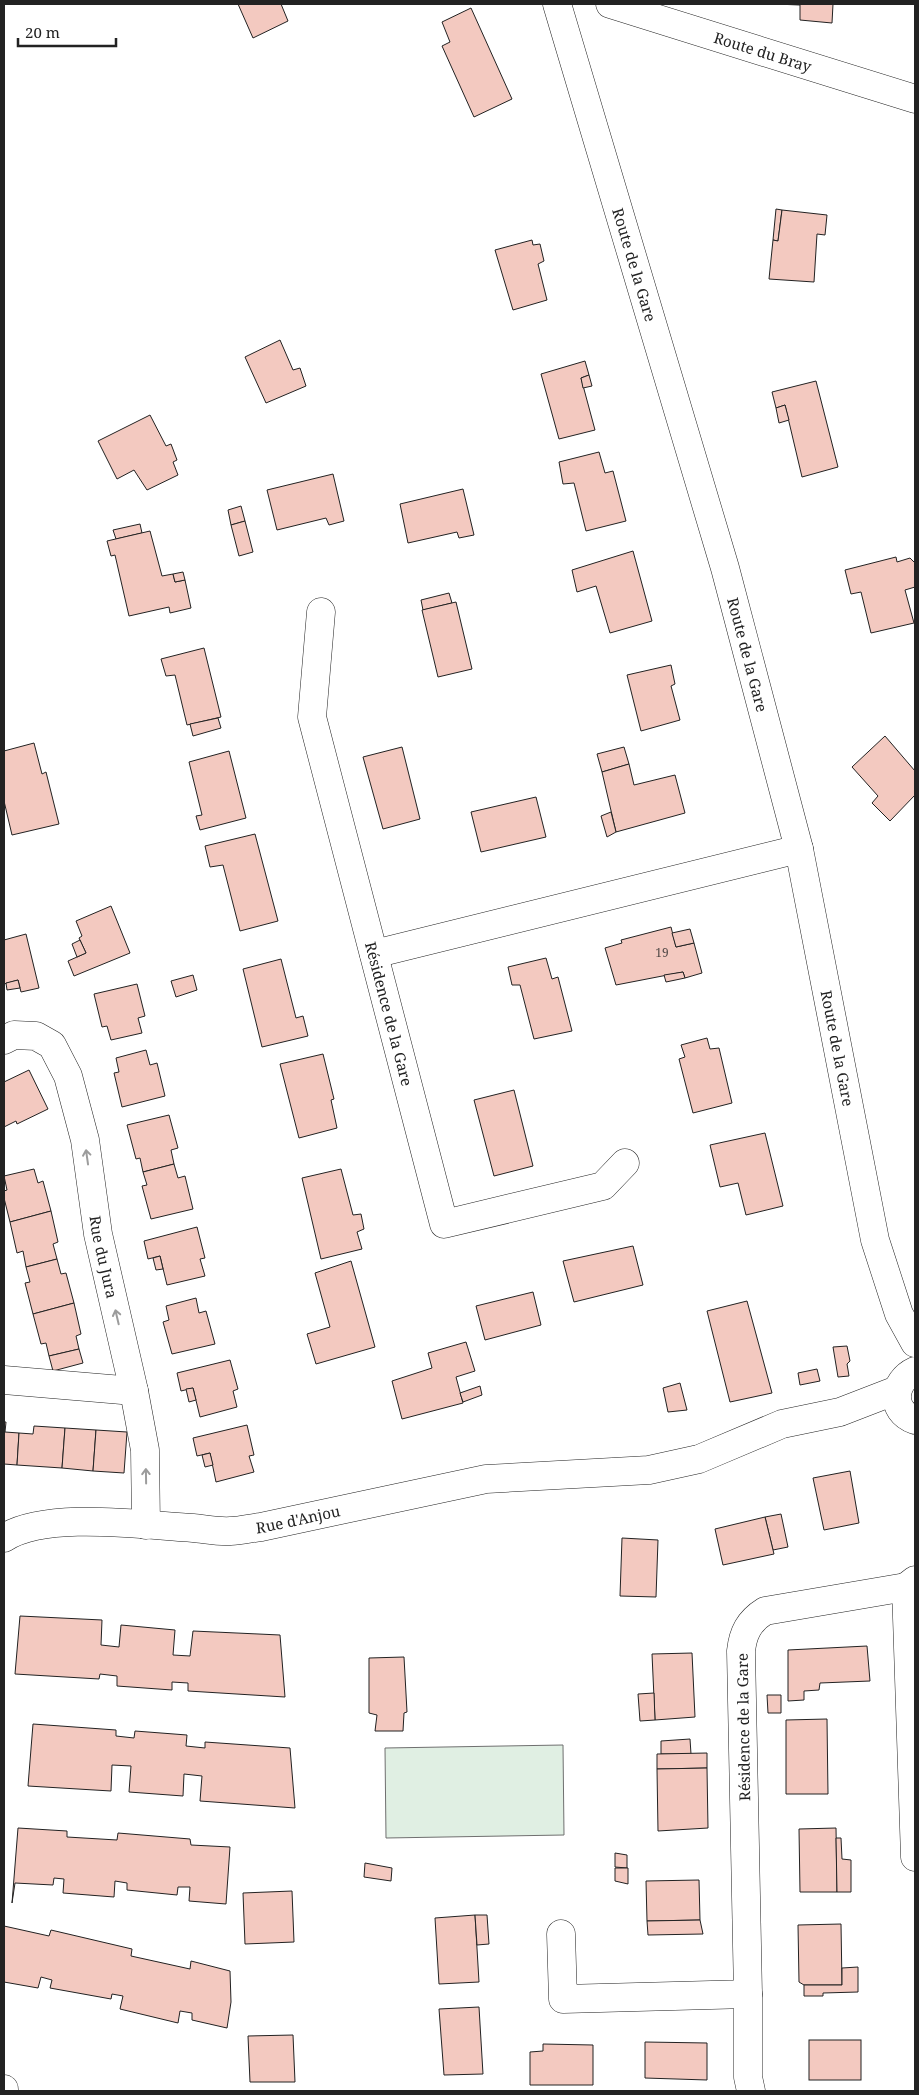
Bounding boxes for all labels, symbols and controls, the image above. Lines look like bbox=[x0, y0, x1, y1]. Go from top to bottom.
scale bar bbox=[18, 15, 115, 47]
text: 20 m bbox=[25, 22, 60, 42]
street label: Route du Bray bbox=[712, 27, 815, 76]
street label: Route de la Gare bbox=[608, 205, 661, 324]
street label: Route de la Gare bbox=[723, 595, 772, 714]
street label: Résidence de la Gare bbox=[361, 940, 418, 1088]
house number: 19 bbox=[655, 944, 669, 961]
street label: Route de la Gare bbox=[817, 989, 859, 1108]
one-way arrow bbox=[82, 1149, 92, 1165]
street label: Rue du Jura bbox=[86, 1214, 122, 1300]
one-way arrow bbox=[112, 1309, 121, 1325]
one-way arrow bbox=[141, 1468, 151, 1484]
street label: Rue d'Anjou bbox=[255, 1500, 342, 1537]
street label: Résidence de la Gare bbox=[732, 1653, 754, 1801]

